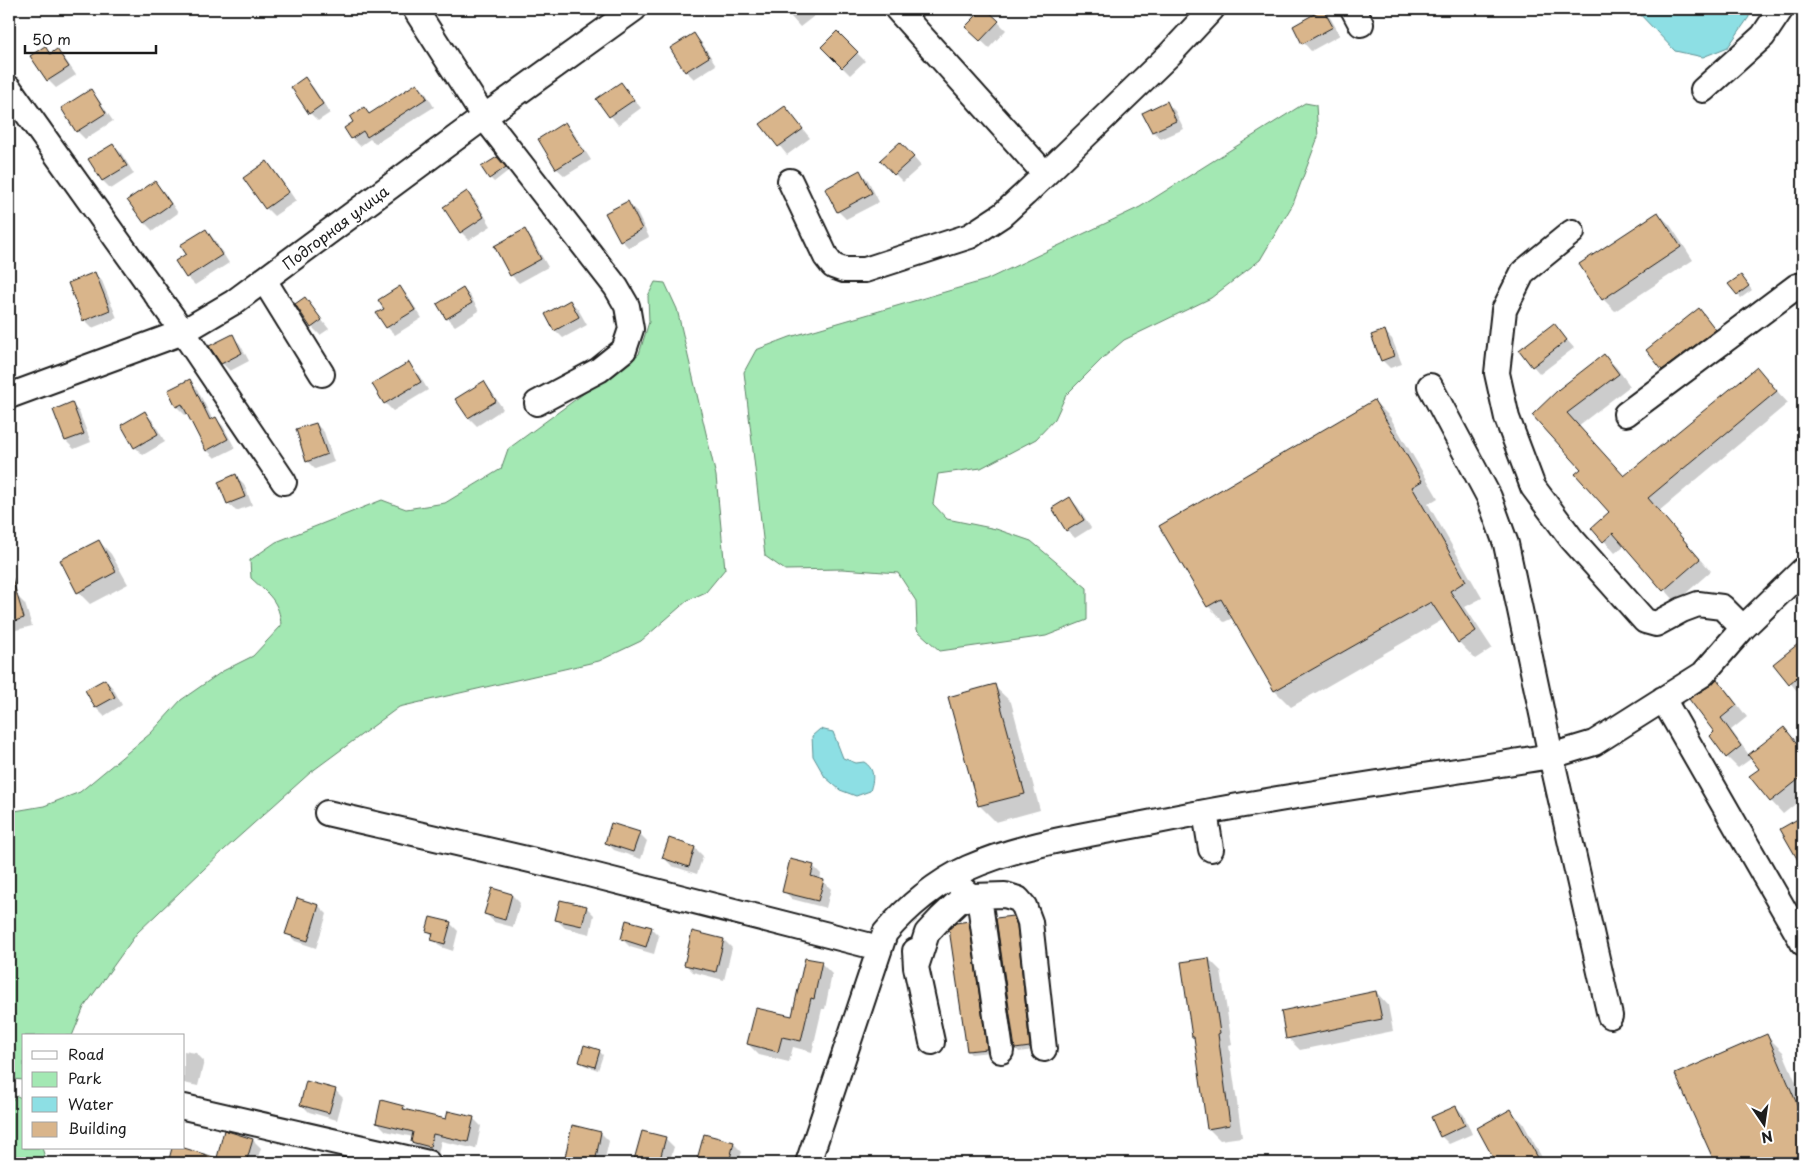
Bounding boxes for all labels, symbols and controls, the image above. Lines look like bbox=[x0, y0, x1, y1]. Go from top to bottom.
scale bar bbox=[25, 22, 156, 54]
text: 50 m bbox=[32, 27, 71, 50]
street label: Подгорная улица bbox=[277, 179, 394, 275]
legend bbox=[22, 1034, 185, 1150]
text: Road bbox=[68, 1042, 104, 1065]
text: Park bbox=[68, 1066, 102, 1089]
text: Water bbox=[68, 1092, 113, 1115]
north arrow bbox=[1740, 1100, 1790, 1150]
text: Building bbox=[68, 1116, 127, 1139]
text: N bbox=[1759, 1126, 1775, 1149]

